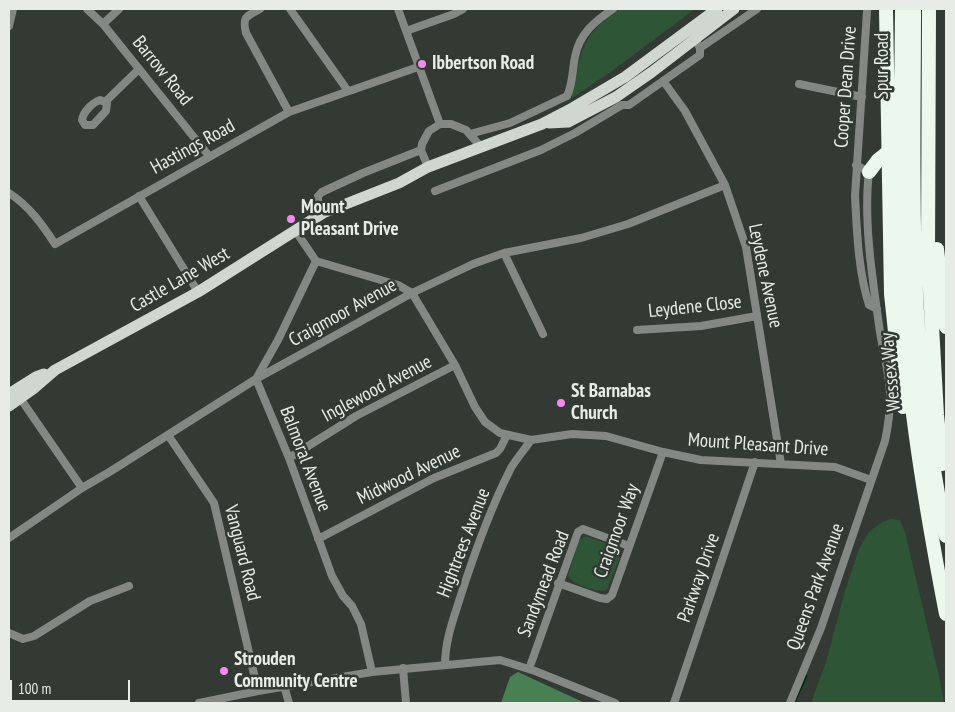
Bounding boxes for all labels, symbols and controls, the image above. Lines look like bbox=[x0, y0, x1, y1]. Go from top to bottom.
street label: Cooper Dean Drive bbox=[830, 25, 862, 149]
street label: Barrow Road bbox=[127, 32, 197, 110]
street label: Spur Road bbox=[872, 33, 894, 99]
place label: Ibbertson Road bbox=[432, 53, 534, 75]
marker: Ibbertson Road bbox=[416, 58, 428, 70]
street label: Hastings Road bbox=[147, 114, 239, 180]
place label: Mount Pleasant Drive bbox=[301, 197, 399, 241]
marker: Mount Pleasant Drive bbox=[285, 213, 297, 225]
street label: Leydene Avenue bbox=[743, 222, 787, 330]
street label: Castle Lane West bbox=[126, 242, 234, 318]
street label: Craigmoor Avenue bbox=[285, 274, 401, 352]
street label: Leydene Close bbox=[647, 291, 743, 323]
street label: Wessex Way bbox=[876, 332, 906, 412]
street label: Inglewood Avenue bbox=[318, 351, 436, 427]
place label: St Barnabas Church bbox=[571, 381, 651, 425]
marker: St Barnabas Church bbox=[555, 397, 567, 409]
street label: Balmoral Avenue bbox=[274, 403, 336, 515]
street label: Mount Pleasant Drive bbox=[687, 429, 829, 461]
street label: Midwood Avenue bbox=[354, 440, 464, 510]
street label: Craigmoor Way bbox=[589, 481, 645, 581]
street label: Hightrees Avenue bbox=[433, 485, 495, 601]
street label: Vanguard Road bbox=[219, 503, 265, 603]
street label: Queens Park Avenue bbox=[782, 520, 850, 654]
street label: Sandymead Road bbox=[513, 528, 575, 640]
street label: Parkway Drive bbox=[673, 530, 725, 626]
place label: Strouden Community Centre bbox=[234, 649, 358, 693]
marker: Strouden Community Centre bbox=[218, 665, 230, 677]
scale bar bbox=[12, 670, 132, 702]
text: 100 m bbox=[18, 679, 51, 698]

